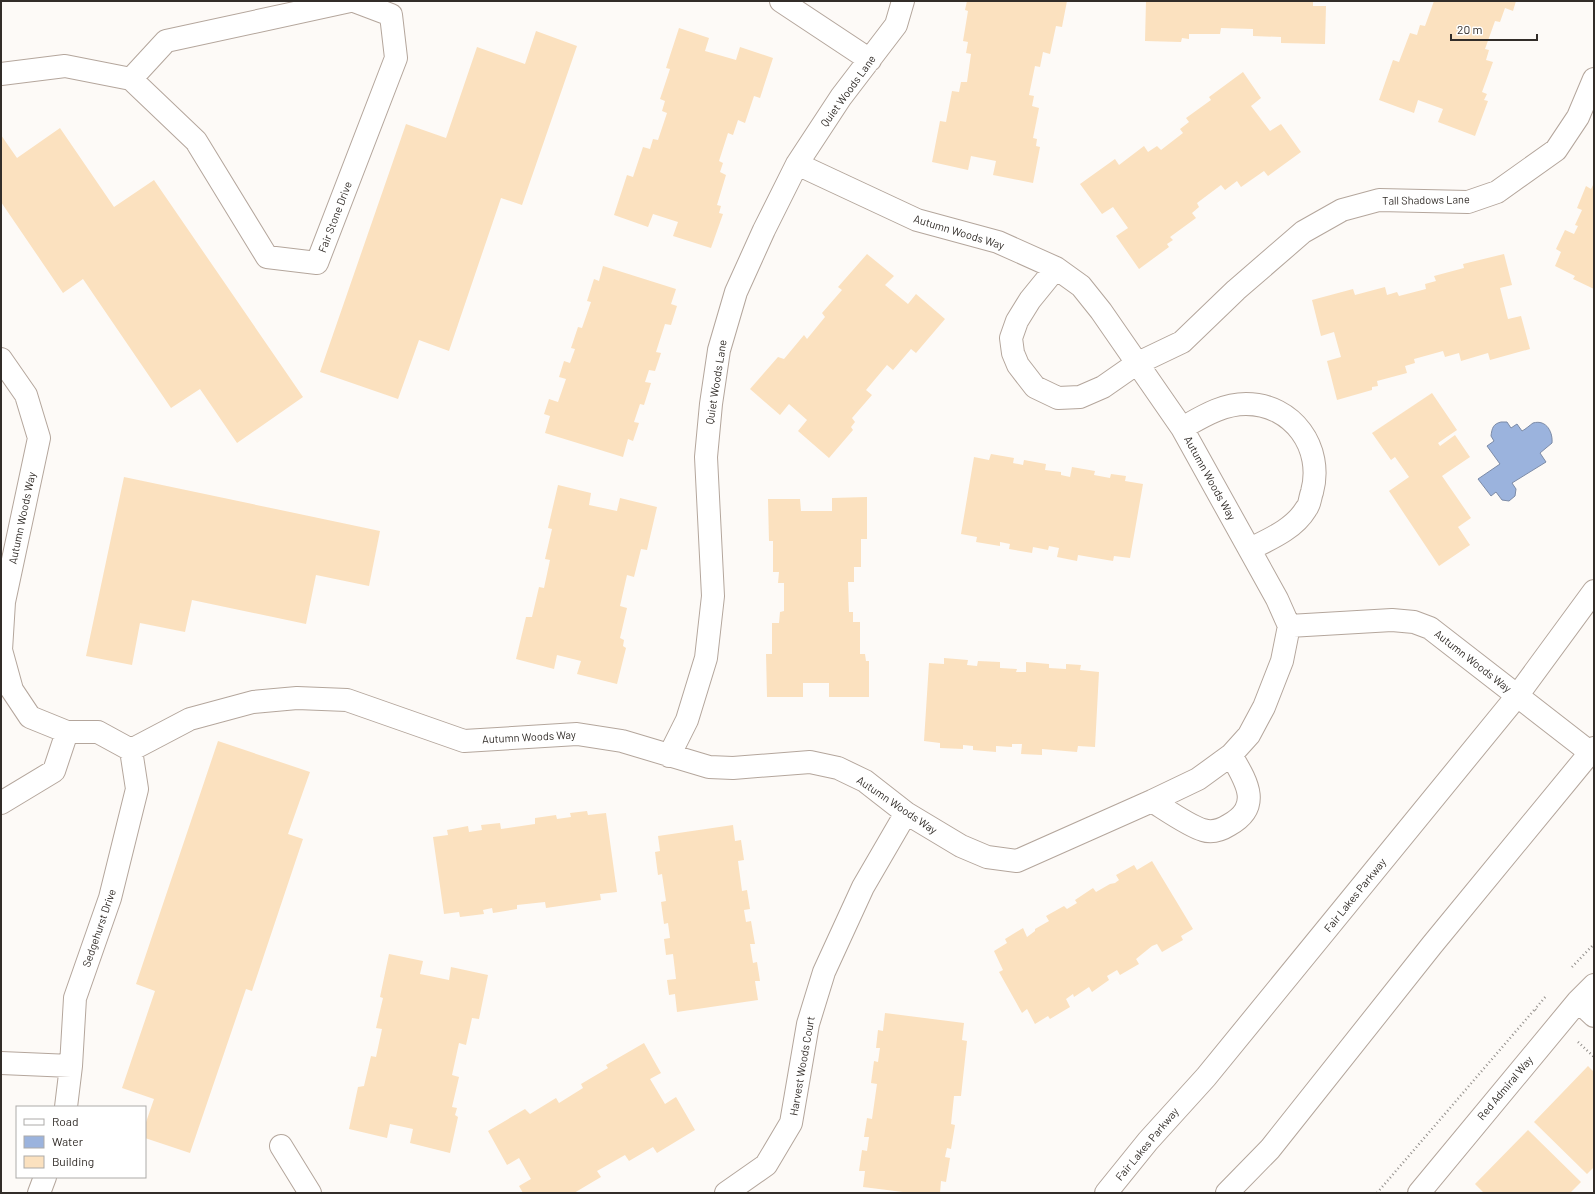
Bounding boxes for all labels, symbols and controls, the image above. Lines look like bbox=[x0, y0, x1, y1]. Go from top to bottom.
scale bar bbox=[1451, 16, 1537, 42]
text: 20 m bbox=[1457, 22, 1483, 36]
street label: Quiet Woods Lane bbox=[817, 52, 878, 129]
street label: Fair Stone Drive bbox=[315, 179, 354, 254]
street label: Tall Shadows Lane bbox=[1382, 192, 1470, 207]
street label: Autumn Woods Way bbox=[912, 212, 1006, 251]
street label: Quiet Woods Lane bbox=[702, 339, 729, 425]
street label: Autumn Woods Way bbox=[1182, 433, 1239, 522]
street label: Autumn Woods Way bbox=[5, 471, 38, 565]
street label: Autumn Woods Way bbox=[1432, 627, 1514, 695]
street label: Autumn Woods Way bbox=[482, 728, 576, 745]
street label: Autumn Woods Way bbox=[855, 773, 940, 836]
street label: Fair Lakes Parkway bbox=[1321, 855, 1388, 934]
street label: Sedgehurst Drive bbox=[79, 887, 118, 969]
street label: Harvest Woods Court bbox=[786, 1015, 817, 1117]
street label: Red Admiral Way bbox=[1474, 1053, 1535, 1122]
street label: Fair Lakes Parkway bbox=[1112, 1105, 1181, 1183]
legend bbox=[16, 1106, 146, 1178]
text: Road bbox=[52, 1114, 79, 1128]
text: Water bbox=[52, 1134, 84, 1148]
text: Building bbox=[52, 1154, 94, 1168]

